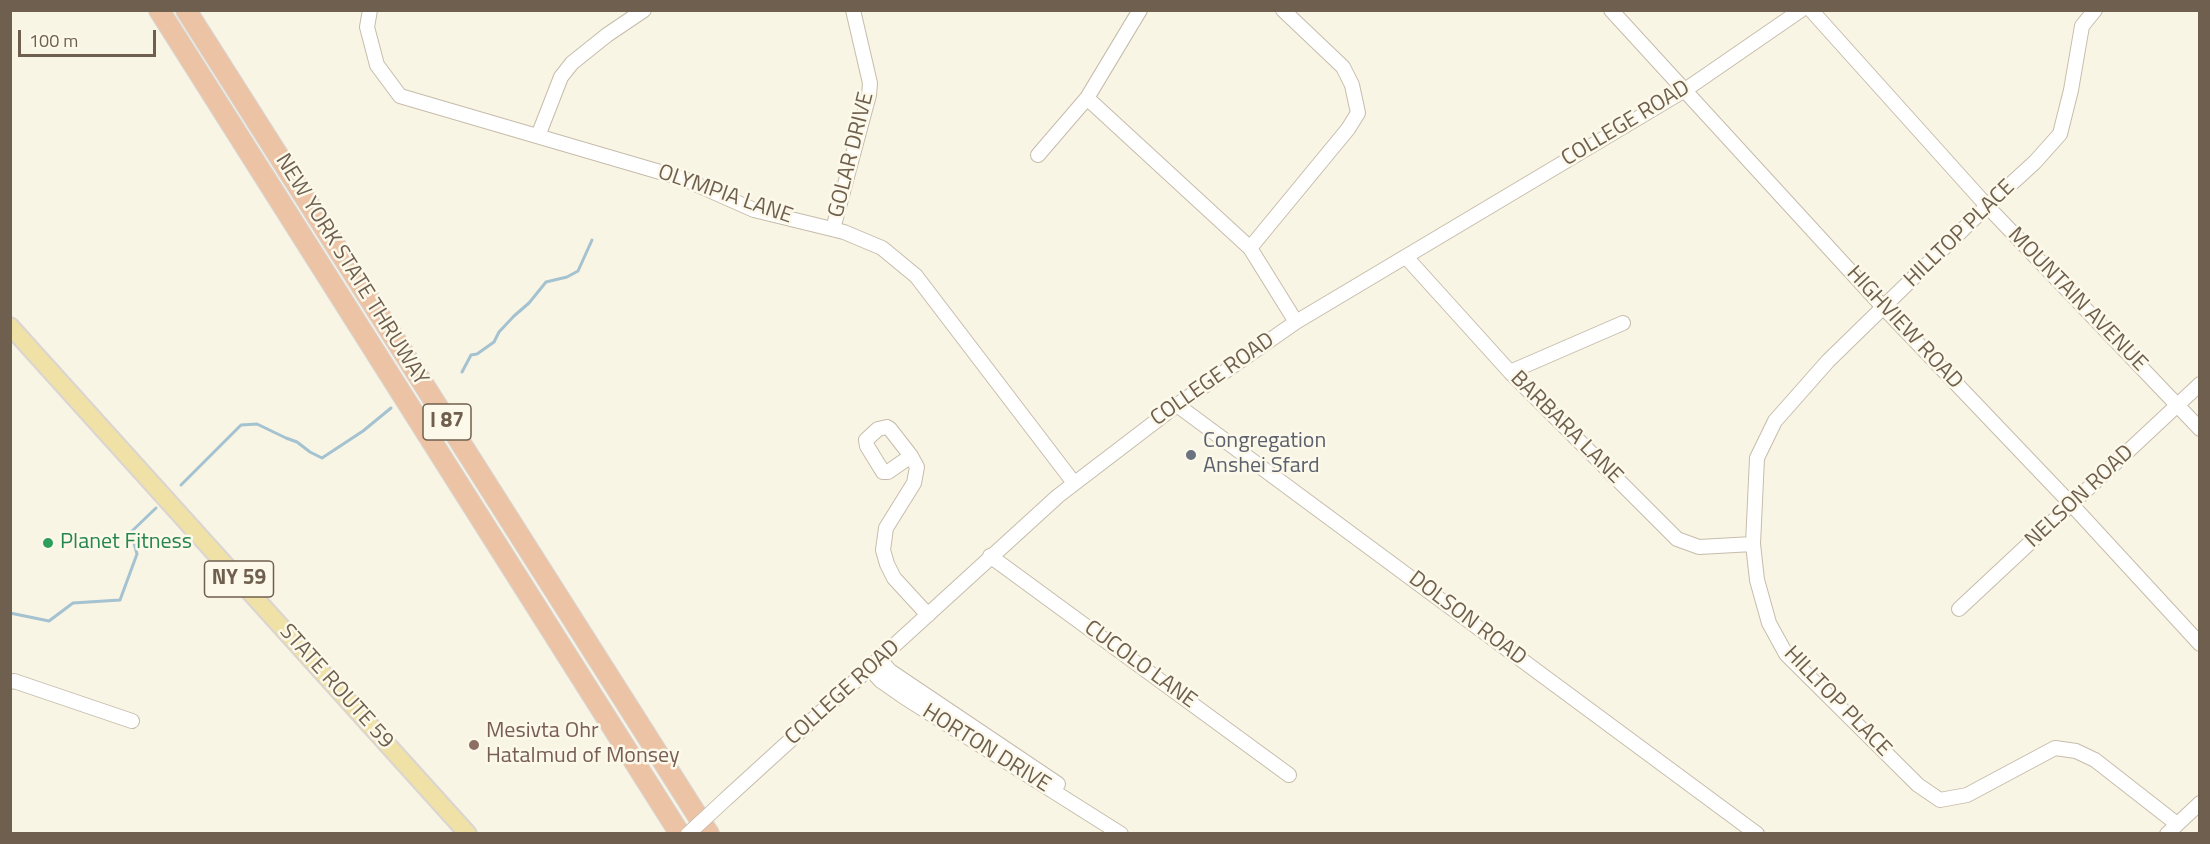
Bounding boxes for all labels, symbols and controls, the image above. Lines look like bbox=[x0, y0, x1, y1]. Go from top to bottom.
scale bar bbox=[21, 18, 159, 56]
text: 100 m bbox=[29, 27, 78, 54]
street label: COLLEGE ROAD bbox=[1557, 75, 1695, 173]
street label: GOLAR DRIVE bbox=[824, 90, 880, 220]
street label: NEW YORK STATE THRUWAY bbox=[269, 149, 433, 391]
street label: OLYMPIA LANE bbox=[654, 160, 796, 230]
street label: HILLTOP PLACE bbox=[1899, 175, 2021, 293]
street label: MOUNTAIN AVENUE bbox=[2002, 223, 2152, 377]
street label: HIGHVIEW ROAD bbox=[1840, 261, 1968, 395]
street label: COLLEGE ROAD bbox=[1146, 328, 1280, 432]
street label: BARBARA LANE bbox=[1504, 366, 1628, 490]
road number: I 87 bbox=[423, 404, 471, 440]
place label: Congregation Anshei Sfard bbox=[1203, 429, 1326, 481]
street label: NELSON ROAD bbox=[2020, 440, 2140, 554]
marker: Congregation Anshei Sfard bbox=[1184, 448, 1198, 462]
place label: Planet Fitness bbox=[60, 530, 192, 556]
marker: Planet Fitness bbox=[41, 536, 55, 550]
road number: NY 59 bbox=[204, 561, 274, 597]
street label: DOLSON ROAD bbox=[1403, 566, 1531, 672]
street label: CUCOLO LANE bbox=[1079, 615, 1201, 715]
street label: STATE ROUTE 59 bbox=[273, 619, 399, 755]
street label: COLLEGE ROAD bbox=[780, 635, 906, 751]
street label: HILLTOP PLACE bbox=[1778, 641, 1896, 763]
street label: HORTON DRIVE bbox=[917, 699, 1055, 799]
place label: Mesivta Ohr Hatalmud of Monsey bbox=[486, 719, 680, 770]
marker: Mesivta Ohr Hatalmud of Monsey bbox=[467, 738, 481, 752]

